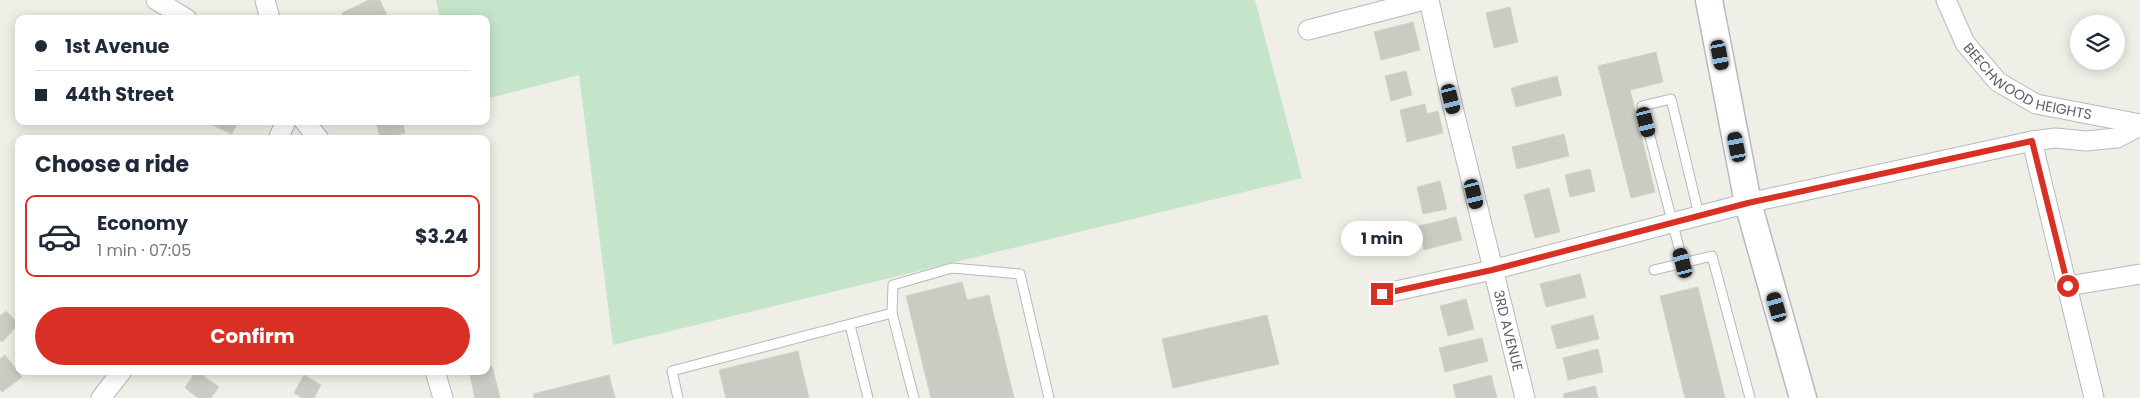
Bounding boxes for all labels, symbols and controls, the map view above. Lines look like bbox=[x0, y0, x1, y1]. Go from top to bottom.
map controls bbox=[2070, 15, 2125, 70]
button: layers bbox=[2070, 15, 2125, 70]
text: 1st Avenue bbox=[65, 33, 169, 60]
street label: BEECHWOOD HEIGHTS bbox=[1959, 38, 2094, 125]
car bbox=[1709, 39, 1730, 71]
text: 44th Street bbox=[65, 81, 174, 108]
car bbox=[1440, 83, 1461, 115]
car bbox=[1635, 106, 1656, 138]
car bbox=[1726, 131, 1747, 163]
text: Choose a ride bbox=[35, 149, 189, 180]
car bbox=[1463, 178, 1484, 210]
text: Economy bbox=[97, 210, 188, 237]
icon: car bbox=[37, 214, 82, 259]
callout: 1 min bbox=[1341, 222, 1423, 256]
text: $3.24 bbox=[415, 223, 468, 250]
text: 1 min bbox=[1361, 227, 1403, 250]
text: 1 min · 07:05 bbox=[97, 239, 191, 262]
car bbox=[1671, 247, 1694, 279]
route start bbox=[2057, 275, 2079, 297]
route end bbox=[1371, 283, 1393, 305]
street label: 3RD AVENUE bbox=[1489, 288, 1528, 373]
car bbox=[1765, 291, 1788, 323]
button: Confirm bbox=[35, 307, 470, 365]

